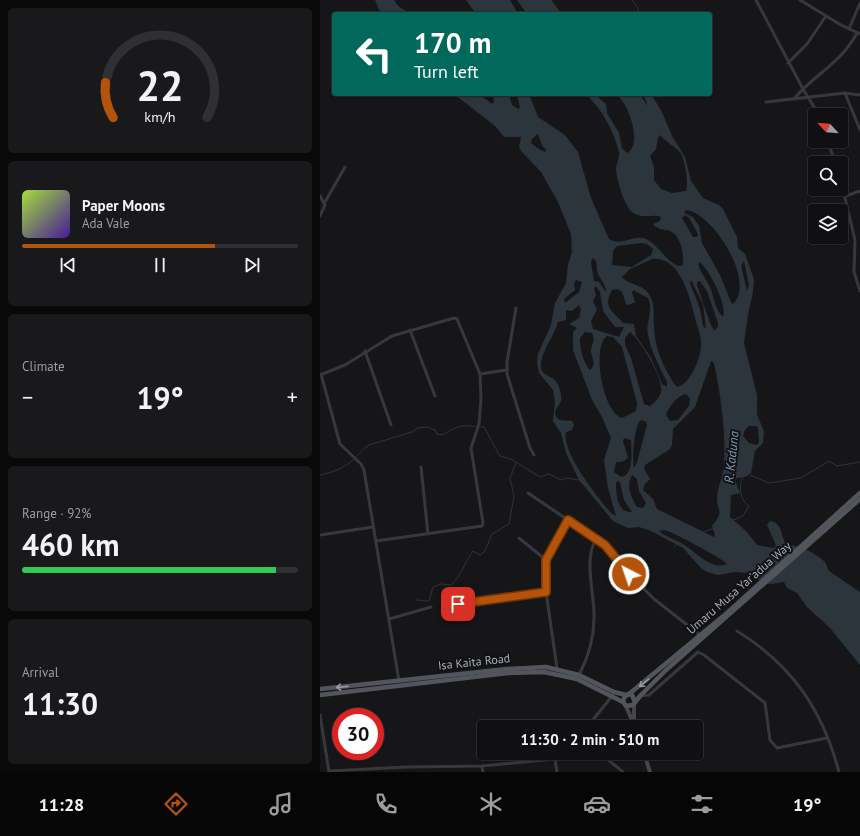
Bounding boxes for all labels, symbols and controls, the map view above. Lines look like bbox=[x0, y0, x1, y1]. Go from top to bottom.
text: 170 m bbox=[414, 24, 491, 61]
icon: left bbox=[348, 28, 400, 80]
text: 22 bbox=[136, 59, 184, 112]
text: Turn left bbox=[414, 60, 479, 83]
text: km/h bbox=[144, 107, 176, 126]
north arrow bbox=[808, 108, 848, 148]
map controls bbox=[808, 108, 848, 244]
button: search bbox=[808, 156, 848, 196]
text: Paper Moons bbox=[82, 196, 165, 215]
button: layers bbox=[808, 204, 848, 244]
text: Ada Vale bbox=[82, 215, 130, 232]
icon: previous bbox=[57, 254, 79, 276]
icon: pause bbox=[149, 254, 171, 276]
icon: next bbox=[241, 254, 263, 276]
text: Climate bbox=[22, 358, 65, 375]
text: 19° bbox=[136, 378, 184, 417]
text: − bbox=[22, 383, 33, 411]
text: + bbox=[287, 383, 298, 411]
water label: R. Kaduna bbox=[720, 429, 743, 484]
text: Range · 92% bbox=[22, 505, 91, 522]
text: 460 km bbox=[22, 525, 120, 564]
street label: Umaru Musa Yar'adua Way bbox=[683, 538, 794, 637]
position arrow bbox=[608, 553, 650, 595]
pin bbox=[441, 587, 475, 621]
icon: arrive bbox=[447, 593, 469, 615]
street label: Isa Kaita Road bbox=[437, 650, 511, 673]
text: Arrival bbox=[22, 664, 58, 681]
one-way arrow bbox=[638, 679, 649, 688]
one-way arrow bbox=[336, 683, 349, 690]
text: 11:30 bbox=[22, 684, 98, 723]
speed limit sign: 30 bbox=[332, 708, 384, 760]
text: 11:30 · 2 min · 510 m bbox=[521, 730, 659, 749]
icon: directions bbox=[162, 790, 190, 818]
icon: music bbox=[267, 790, 295, 818]
icon: phone bbox=[372, 790, 400, 818]
icon: climate bbox=[477, 790, 505, 818]
icon: car bbox=[583, 790, 611, 818]
icon: filters bbox=[688, 790, 716, 818]
text: 11:28 bbox=[39, 793, 84, 816]
text: 19° bbox=[793, 793, 821, 816]

